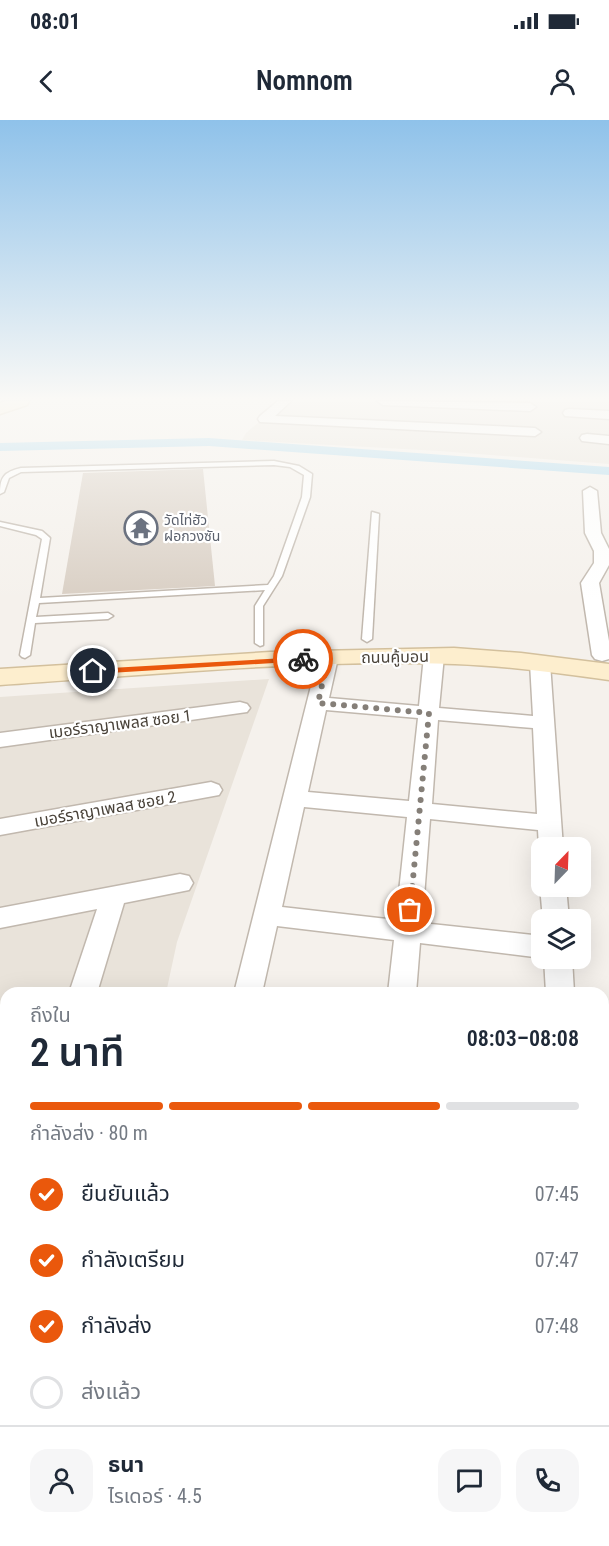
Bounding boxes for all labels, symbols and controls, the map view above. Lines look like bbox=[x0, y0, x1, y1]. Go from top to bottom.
text: 08:01 bbox=[30, 9, 81, 34]
icon: back bbox=[30, 65, 63, 98]
text: Nomnom bbox=[256, 65, 353, 97]
icon: person bbox=[546, 65, 579, 98]
temple icon: วัดไท่ฮัว ฝอกวงซัน bbox=[123, 510, 159, 546]
place label: วัดไท่ฮัว ฝอกวงซัน bbox=[164, 512, 220, 544]
courier bbox=[273, 629, 333, 689]
icon: bike bbox=[287, 643, 320, 676]
pin bbox=[67, 645, 118, 696]
street label: ถนนคู้บอน bbox=[361, 647, 429, 667]
icon: home bbox=[76, 654, 109, 687]
street label: เมอร์ราญาเพลส ซอย 1 bbox=[48, 706, 192, 742]
street label: เมอร์ราญาเพลส ซอย 2 bbox=[33, 787, 177, 831]
north arrow bbox=[531, 837, 591, 897]
map controls bbox=[531, 837, 591, 969]
pin bbox=[384, 884, 435, 935]
icon: bag bbox=[393, 893, 426, 926]
button: layers bbox=[531, 909, 591, 969]
text: ถึงใน bbox=[30, 1003, 71, 1027]
text: 08:03–08:08 bbox=[467, 1026, 579, 1051]
text: 2 นาที bbox=[30, 1030, 124, 1076]
text: กำลังส่ง · 80 m bbox=[30, 1121, 148, 1145]
icon: check bbox=[30, 1178, 63, 1211]
text: ยืนยันแล้ว bbox=[81, 1181, 170, 1206]
text: 07:45 bbox=[535, 1182, 579, 1206]
icon: check bbox=[30, 1244, 63, 1277]
text: กำลังเตรียม bbox=[81, 1247, 185, 1272]
text: 07:47 bbox=[535, 1248, 579, 1272]
icon: check bbox=[30, 1310, 63, 1343]
text: กำลังส่ง bbox=[81, 1313, 152, 1338]
text: 07:48 bbox=[535, 1314, 579, 1338]
text: ส่งแล้ว bbox=[81, 1379, 141, 1404]
button: person bbox=[30, 1449, 93, 1512]
button: chat bbox=[438, 1449, 501, 1512]
button: phone bbox=[516, 1449, 579, 1512]
text: ธนา bbox=[108, 1452, 144, 1477]
text: ไรเดอร์ · 4.5 bbox=[108, 1484, 202, 1508]

